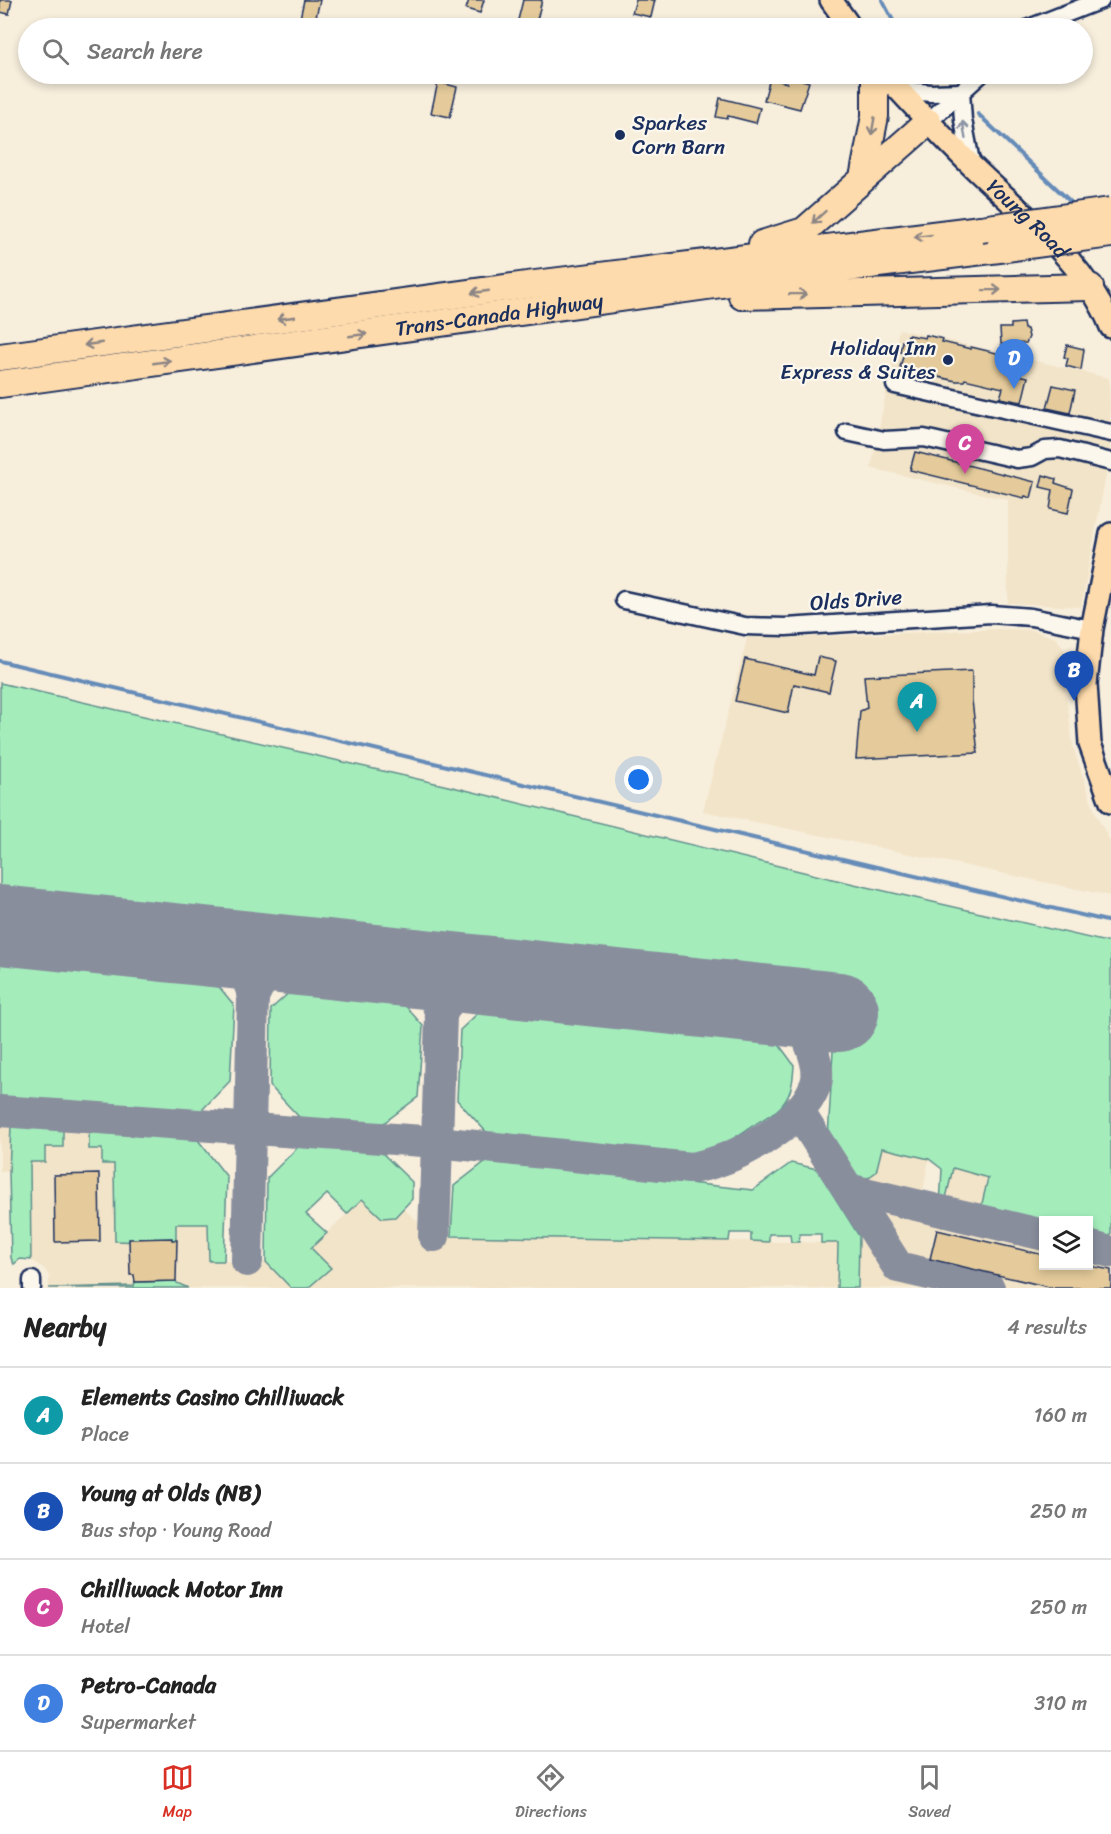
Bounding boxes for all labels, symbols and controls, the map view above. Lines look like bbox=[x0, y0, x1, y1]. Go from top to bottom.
search box bbox=[18, 18, 1093, 84]
text: Search here bbox=[87, 32, 203, 71]
icon: search bbox=[39, 35, 72, 68]
place label: Sparkes Corn Barn bbox=[632, 104, 725, 166]
one-way arrow bbox=[867, 116, 878, 136]
one-way arrow bbox=[959, 121, 970, 140]
marker: Sparkes Corn Barn bbox=[613, 128, 627, 142]
street label: Young Road bbox=[977, 169, 1080, 269]
one-way arrow bbox=[812, 210, 827, 224]
one-way arrow bbox=[914, 231, 933, 242]
street label: Trans-Canada Highway bbox=[393, 282, 606, 348]
one-way arrow bbox=[982, 284, 1002, 295]
one-way arrow bbox=[470, 286, 490, 297]
one-way arrow bbox=[787, 289, 807, 300]
one-way arrow bbox=[277, 312, 297, 323]
place label: Holiday Inn Express & Suites bbox=[780, 329, 936, 391]
one-way arrow bbox=[348, 330, 368, 341]
one-way arrow bbox=[84, 339, 103, 350]
pin: D bbox=[994, 340, 1034, 389]
marker: Holiday Inn Express & Suites bbox=[941, 353, 955, 367]
one-way arrow bbox=[152, 356, 171, 367]
pin: C bbox=[946, 424, 984, 474]
street label: Olds Drive bbox=[809, 578, 904, 622]
pin: B bbox=[1054, 652, 1094, 701]
pin: A bbox=[898, 682, 936, 732]
your location bbox=[624, 765, 653, 794]
map controls bbox=[1039, 1216, 1093, 1270]
button: layers bbox=[1039, 1216, 1093, 1270]
text: Nearby bbox=[24, 1304, 106, 1350]
text: 4 results bbox=[1007, 1310, 1087, 1345]
text: Elements Casino Chilliwack bbox=[81, 1378, 344, 1417]
text: A bbox=[37, 1398, 50, 1433]
text: 160 m bbox=[1034, 1398, 1087, 1433]
text: Place bbox=[81, 1417, 129, 1452]
text: Young at Olds (NB) bbox=[81, 1474, 260, 1513]
text: B bbox=[37, 1494, 50, 1529]
text: 250 m bbox=[1030, 1494, 1087, 1529]
text: Bus stop · Young Road bbox=[81, 1513, 271, 1548]
text: Chilliwack Motor Inn bbox=[81, 1570, 283, 1609]
text: C bbox=[37, 1590, 50, 1625]
text: 250 m bbox=[1030, 1590, 1087, 1625]
text: Hotel bbox=[81, 1609, 130, 1644]
text: Petro-Canada bbox=[81, 1666, 216, 1705]
text: D bbox=[38, 1686, 49, 1721]
text: 310 m bbox=[1034, 1686, 1087, 1721]
text: Supermarket bbox=[81, 1705, 196, 1740]
tab: Map bbox=[161, 1761, 194, 1826]
tab: Directions bbox=[515, 1761, 587, 1826]
tab: Saved bbox=[908, 1761, 950, 1826]

